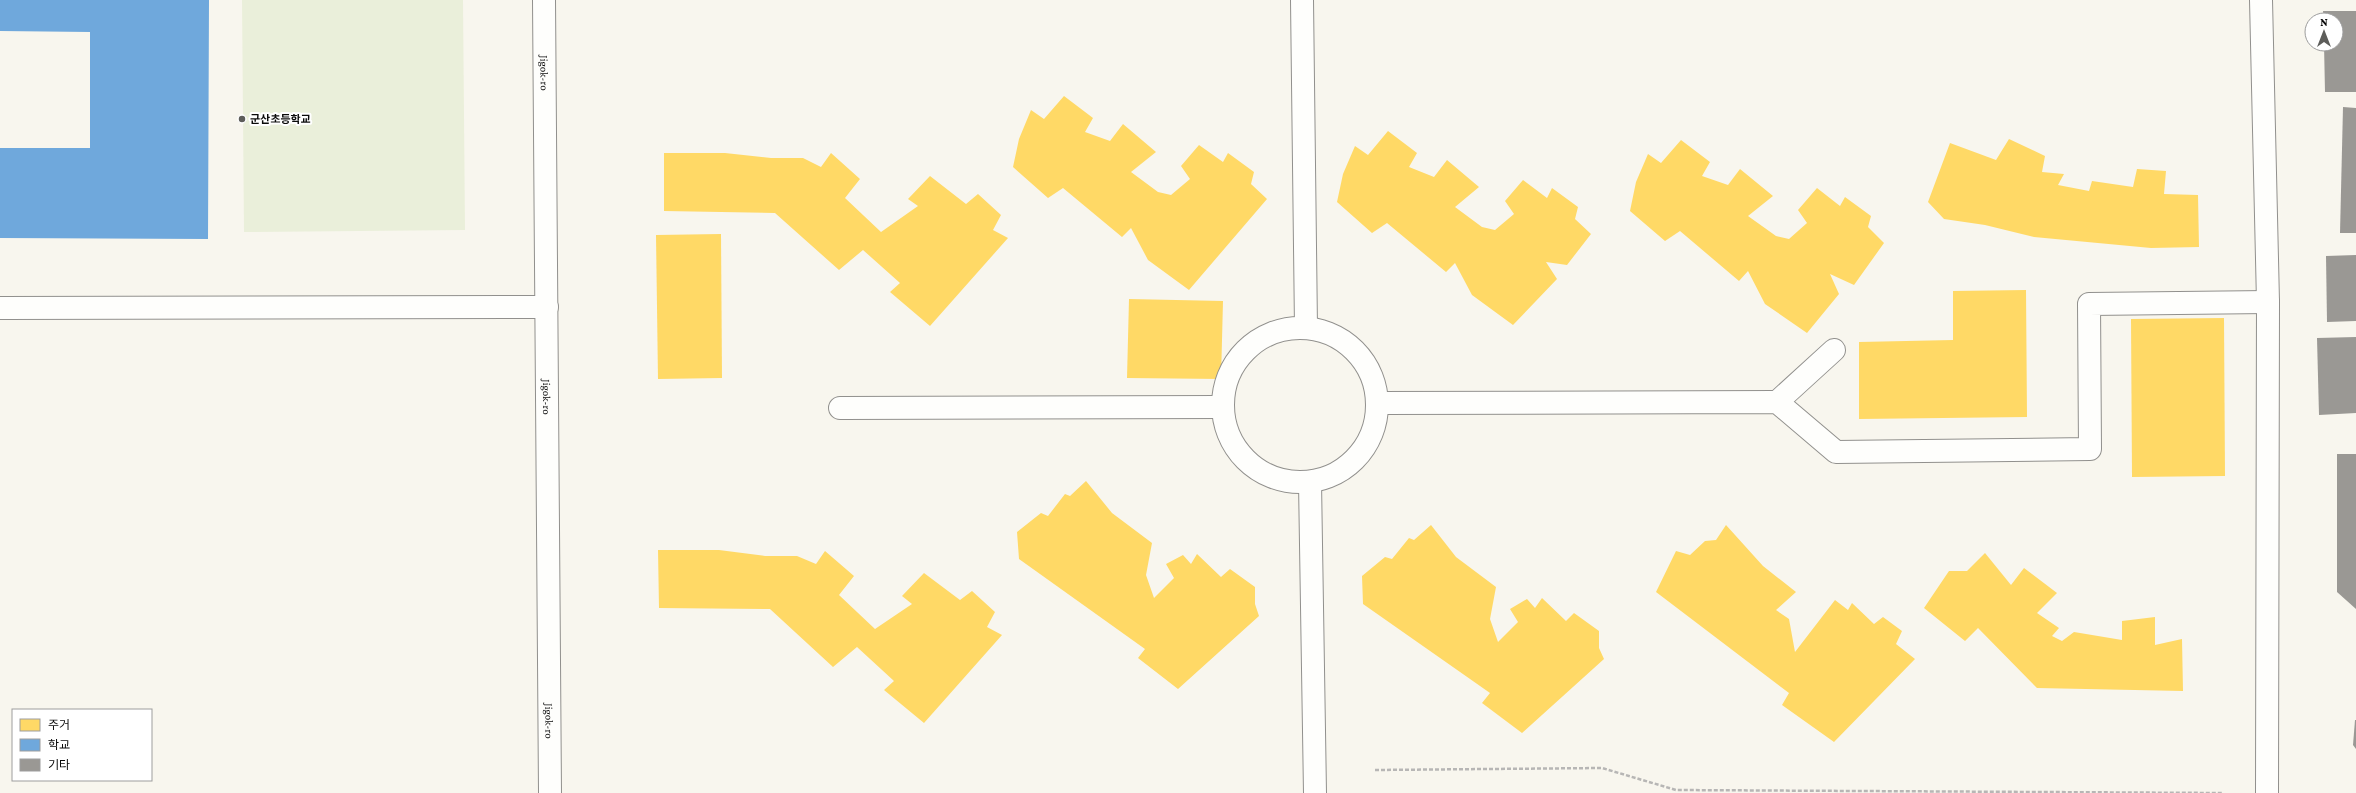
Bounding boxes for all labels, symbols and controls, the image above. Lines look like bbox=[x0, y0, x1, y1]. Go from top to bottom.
north arrow bbox=[2304, 12, 2344, 52]
text: N bbox=[2320, 16, 2328, 28]
street label: Jigok-ro bbox=[537, 54, 551, 91]
place label: 군산초등학교 bbox=[250, 113, 311, 125]
marker: 군산초등학교 bbox=[237, 114, 247, 124]
street label: Jigok-ro bbox=[540, 378, 553, 415]
street label: Jigok-ro bbox=[542, 702, 556, 739]
legend bbox=[12, 709, 152, 781]
text: 주거 bbox=[48, 718, 70, 732]
text: 학교 bbox=[48, 738, 70, 752]
text: 기타 bbox=[48, 758, 70, 772]

